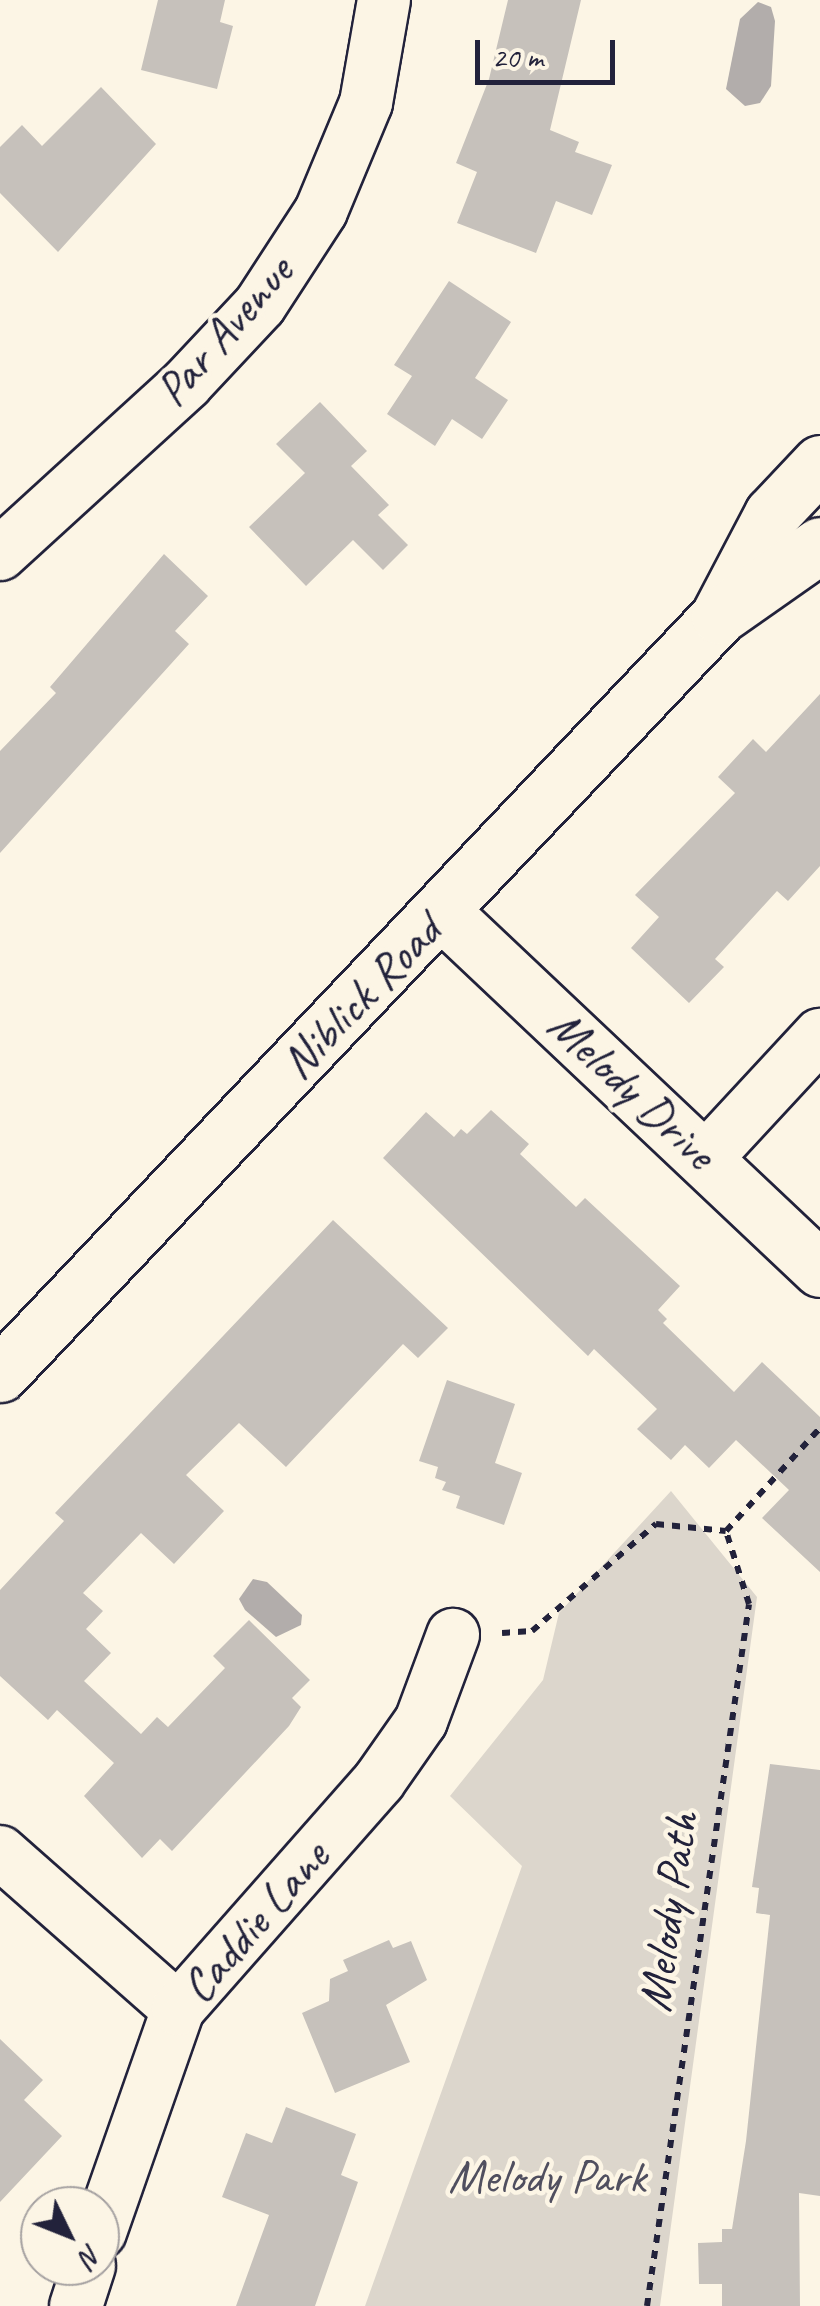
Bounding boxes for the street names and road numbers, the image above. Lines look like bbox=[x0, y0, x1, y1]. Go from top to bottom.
street label: Par Avenue bbox=[143, 244, 305, 418]
street label: Niblick Road bbox=[269, 904, 453, 1090]
street label: Melody Drive bbox=[536, 997, 728, 1181]
street label: Melody Path bbox=[625, 1808, 711, 2016]
street label: Caddie Lane bbox=[169, 1829, 341, 2015]

